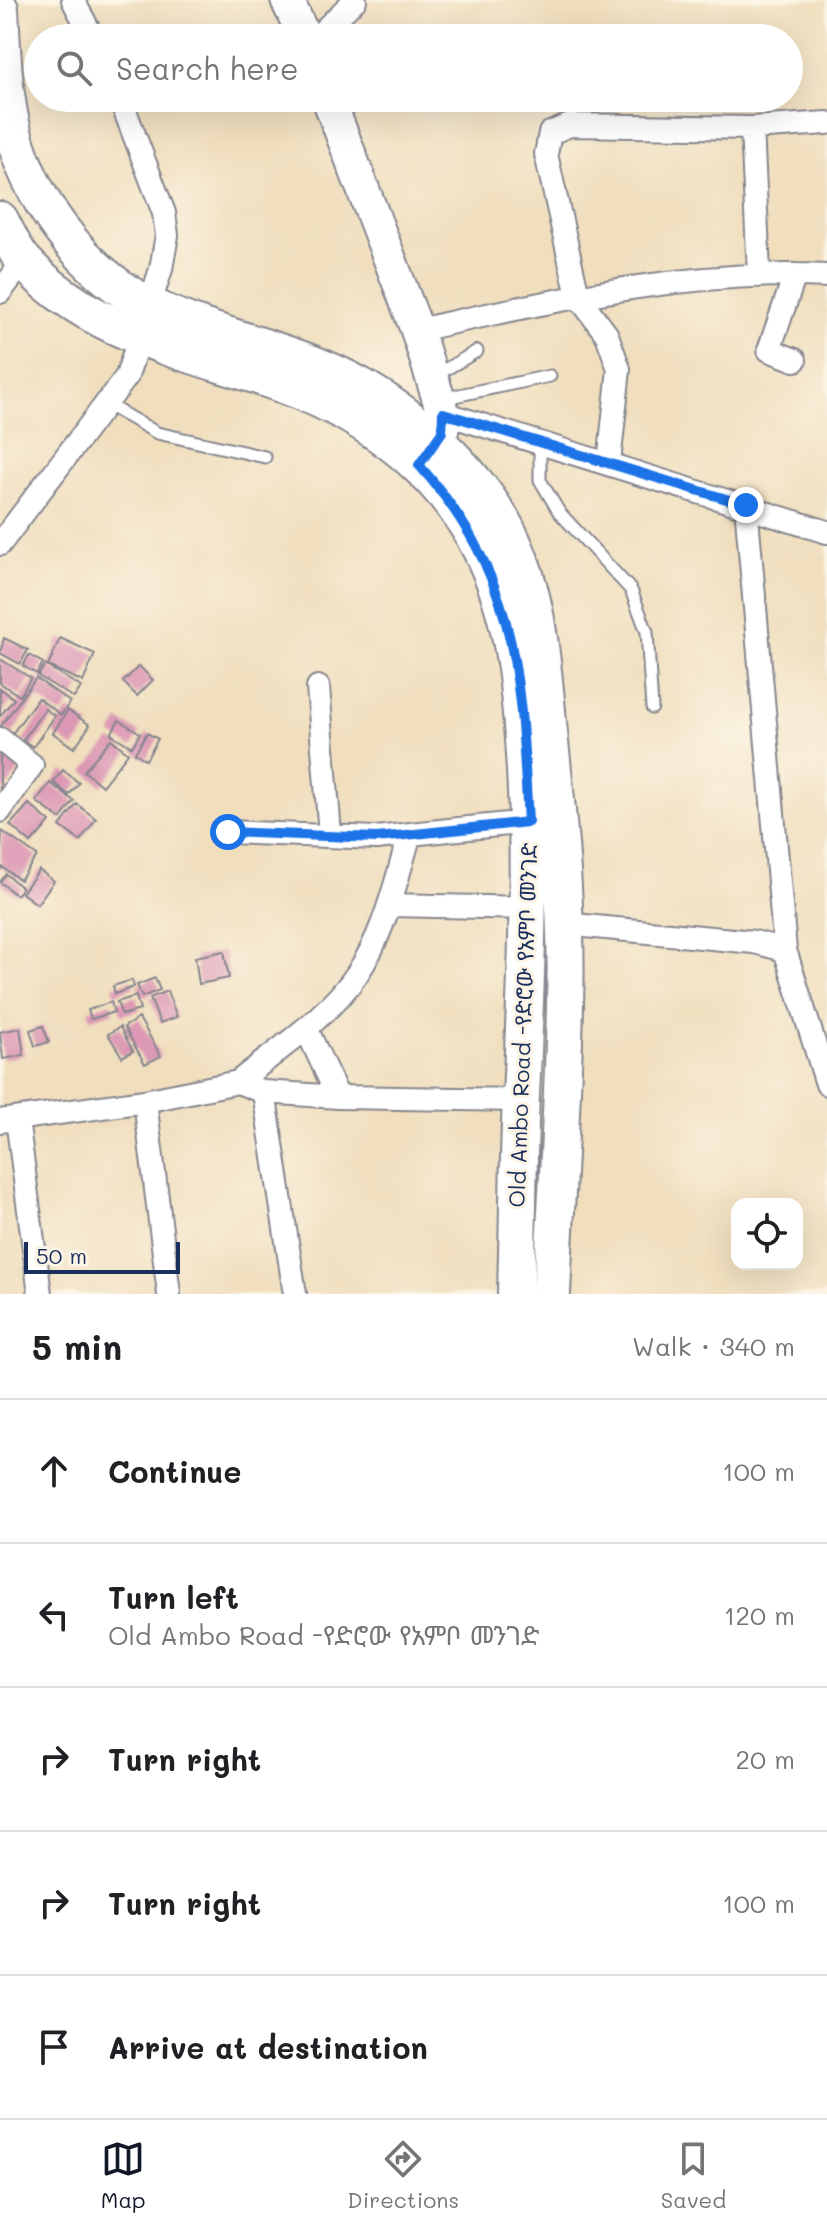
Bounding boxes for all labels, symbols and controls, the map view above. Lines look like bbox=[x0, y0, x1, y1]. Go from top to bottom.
search box bbox=[24, 24, 803, 112]
icon: search bbox=[52, 46, 96, 90]
text: Search here bbox=[116, 48, 299, 88]
route end bbox=[728, 487, 764, 523]
route start bbox=[210, 814, 246, 850]
street label: Old Ambo Road -የድሮው የአምቦ መንገድ bbox=[502, 842, 543, 1208]
map controls bbox=[731, 1198, 803, 1270]
button: locate bbox=[731, 1198, 803, 1270]
scale bar bbox=[24, 1238, 180, 1274]
text: 50 m bbox=[36, 1241, 87, 1270]
text: 5 min bbox=[32, 1324, 122, 1369]
text: Walk · 340 m bbox=[632, 1329, 795, 1363]
icon: ahead bbox=[32, 1449, 76, 1493]
text: Continue bbox=[108, 1451, 241, 1491]
text: 100 m bbox=[722, 1454, 795, 1488]
text: Turn left bbox=[108, 1577, 239, 1617]
icon: left bbox=[32, 1593, 76, 1637]
text: 120 m bbox=[724, 1598, 795, 1632]
text: Old Ambo Road -የድሮው የአምቦ መንገድ bbox=[108, 1618, 540, 1652]
icon: right bbox=[32, 1737, 76, 1781]
text: Turn right bbox=[108, 1739, 261, 1779]
text: 20 m bbox=[735, 1742, 795, 1776]
icon: right bbox=[32, 1881, 76, 1925]
text: Turn right bbox=[108, 1883, 261, 1923]
text: 100 m bbox=[722, 1886, 795, 1920]
icon: arrive bbox=[32, 2025, 76, 2069]
text: Arrive at destination bbox=[108, 2027, 428, 2067]
tab: Map bbox=[101, 2137, 146, 2214]
tab: Directions bbox=[347, 2137, 459, 2214]
tab: Saved bbox=[661, 2137, 726, 2214]

